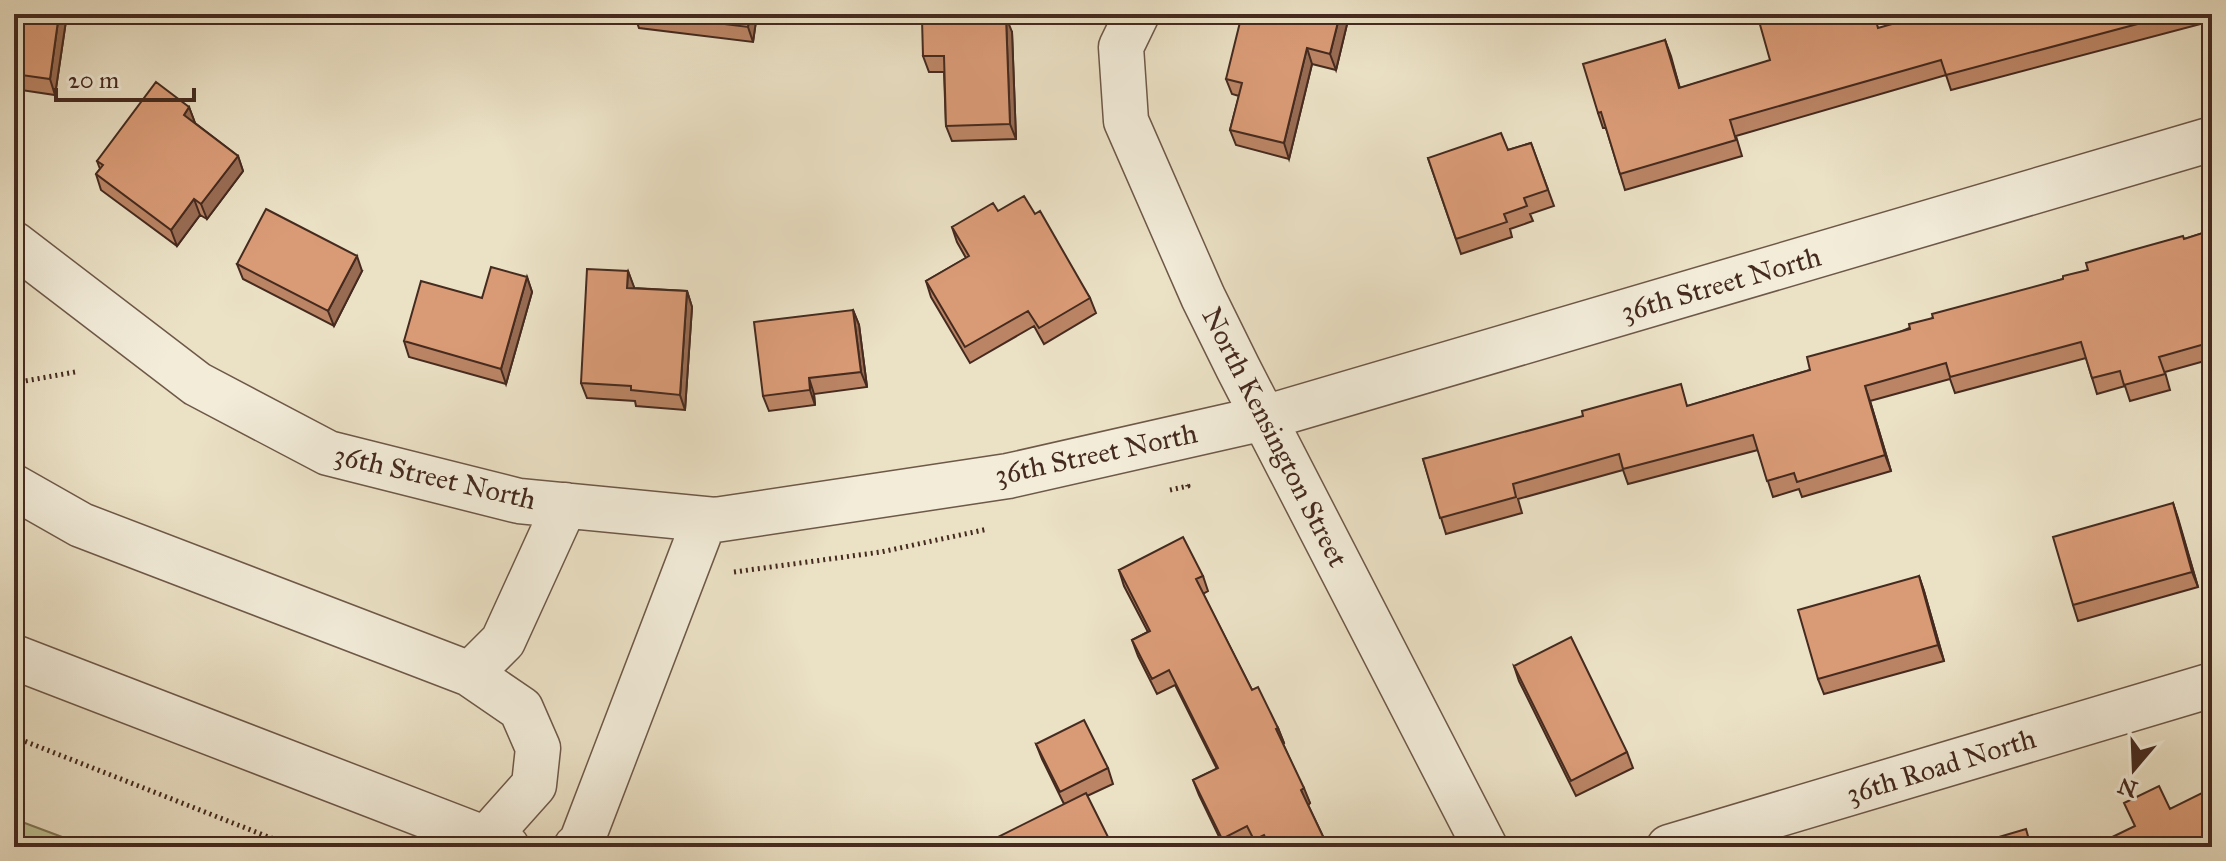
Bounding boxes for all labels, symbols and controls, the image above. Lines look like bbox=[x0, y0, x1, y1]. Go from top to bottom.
scale bar bbox=[56, 52, 194, 102]
text: 20 m bbox=[68, 65, 119, 95]
street label: 36th Street North bbox=[1617, 239, 1825, 329]
street label: North Kensington Street bbox=[1194, 301, 1356, 573]
street label: 36th Street North bbox=[992, 415, 1201, 493]
street label: 36th Street North bbox=[331, 437, 540, 517]
street label: 36th Road North bbox=[1842, 720, 2040, 811]
north arrow bbox=[2094, 729, 2174, 809]
text: N bbox=[2114, 772, 2141, 803]

